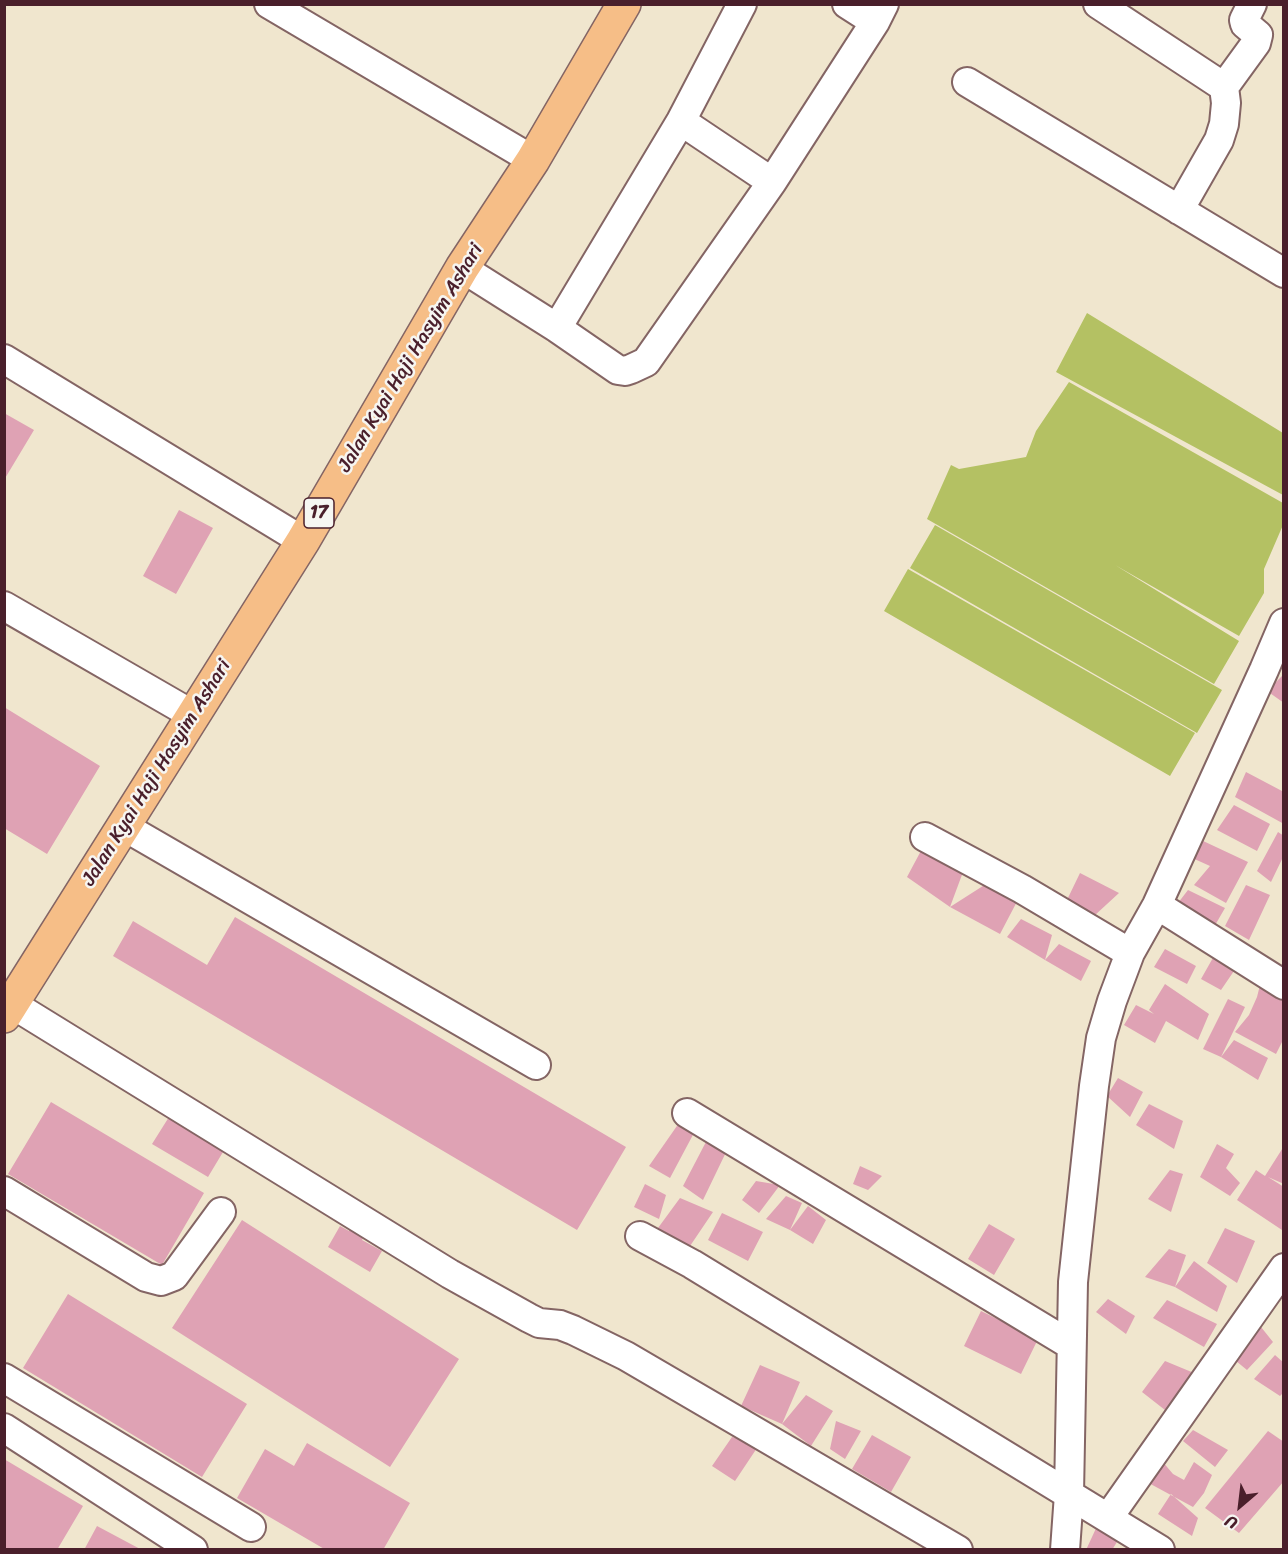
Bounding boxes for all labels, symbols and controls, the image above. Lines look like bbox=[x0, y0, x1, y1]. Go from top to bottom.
street label: Jalan Kyai Haji Hasyim Ashari bbox=[333, 239, 489, 477]
road number: 17 bbox=[304, 498, 334, 528]
street label: Jalan Kyai Haji Hasyim Ashari bbox=[77, 655, 237, 891]
north arrow bbox=[1210, 1476, 1270, 1536]
text: U bbox=[1220, 1507, 1243, 1538]

